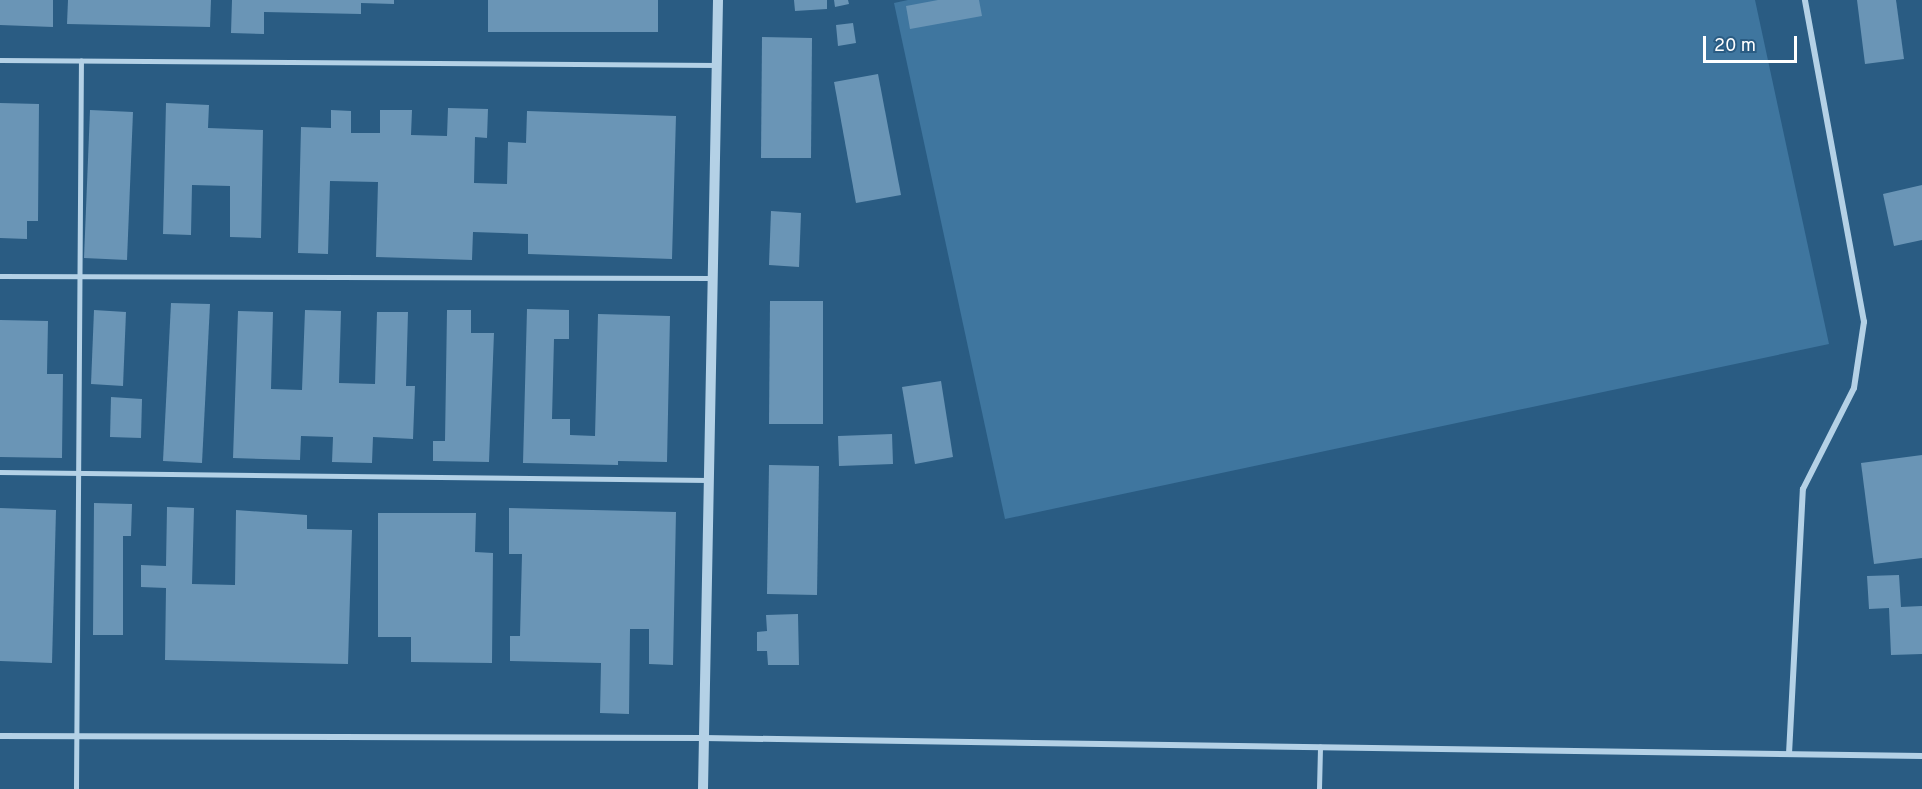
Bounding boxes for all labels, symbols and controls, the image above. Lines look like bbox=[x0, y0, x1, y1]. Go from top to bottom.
scale bar bbox=[1706, 24, 1800, 62]
text: 20 m bbox=[1714, 35, 1756, 58]

